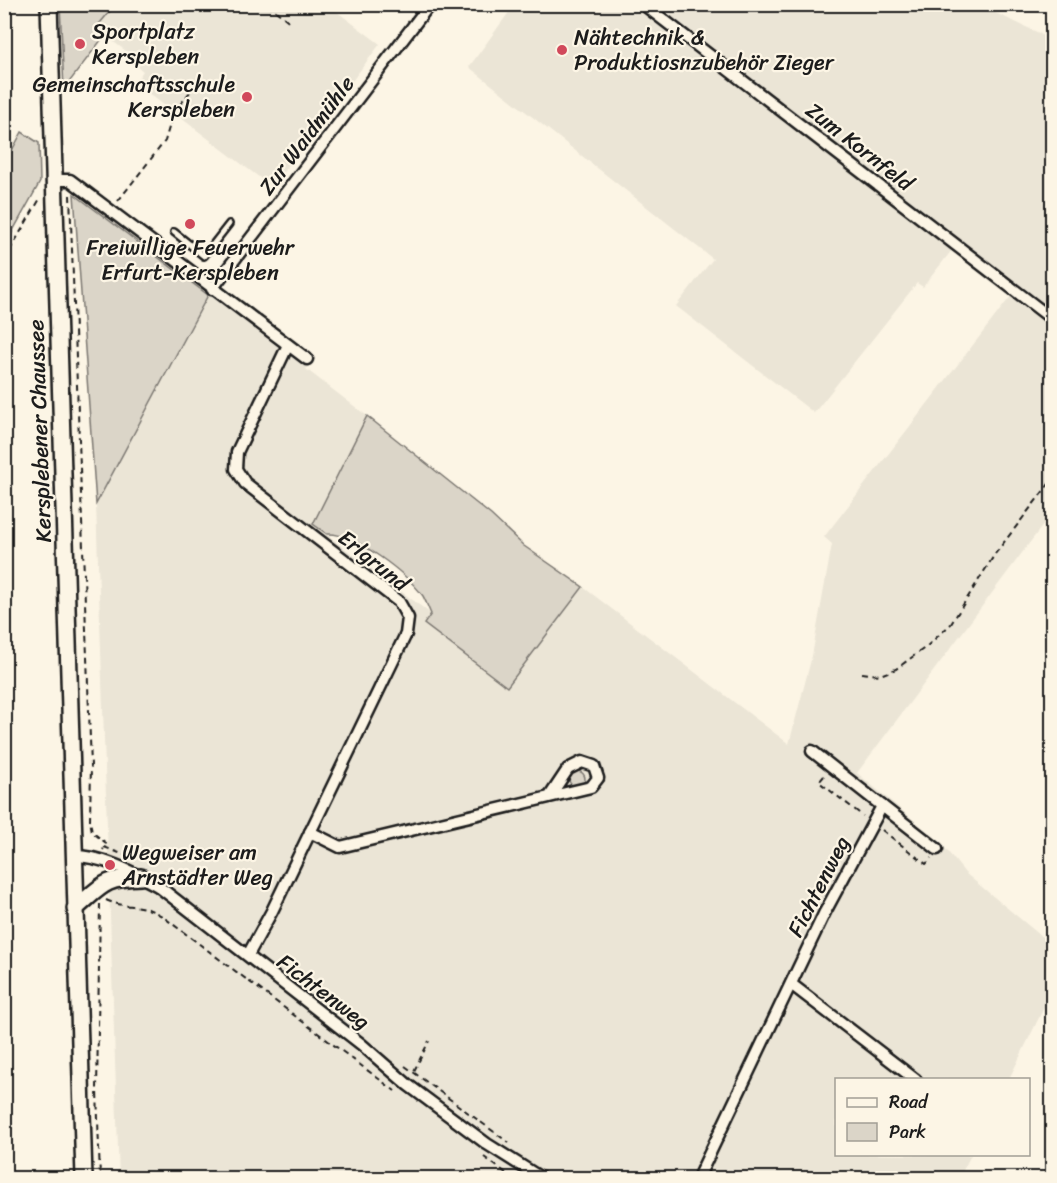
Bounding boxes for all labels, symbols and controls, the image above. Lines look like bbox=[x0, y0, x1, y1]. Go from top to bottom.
place label: Sportplatz Kerspleben bbox=[92, 12, 199, 76]
place label: Nähtechnik & Produktiosnzubehör Zieger bbox=[574, 18, 835, 82]
marker: Sportplatz Kerspleben bbox=[73, 37, 87, 51]
marker: Nähtechnik & Produktiosnzubehör Zieger bbox=[555, 43, 569, 57]
place label: Gemeinschaftsschule Kerspleben bbox=[32, 65, 235, 129]
street label: Zur Waidmühle bbox=[248, 67, 365, 204]
marker: Gemeinschaftsschule Kerspleben bbox=[240, 90, 254, 104]
street label: Zum Kornfeld bbox=[797, 91, 924, 202]
marker: Freiwillige Feuerwehr Erfurt-Kerspleben bbox=[183, 217, 197, 231]
place label: Freiwillige Feuerwehr Erfurt-Kerspleben bbox=[86, 228, 296, 292]
street label: Kersplebener Chaussee bbox=[16, 319, 63, 543]
street label: Erlgrund bbox=[329, 519, 419, 603]
street label: Fichtenweg bbox=[776, 829, 861, 944]
place label: Wegweiser am Arnstädter Weg bbox=[121, 833, 273, 897]
marker: Wegweiser am Arnstädter Weg bbox=[103, 858, 117, 872]
street label: Fichtenweg bbox=[268, 943, 379, 1040]
legend bbox=[835, 1078, 1030, 1156]
text: Road bbox=[889, 1086, 929, 1118]
text: Park bbox=[889, 1116, 926, 1148]

